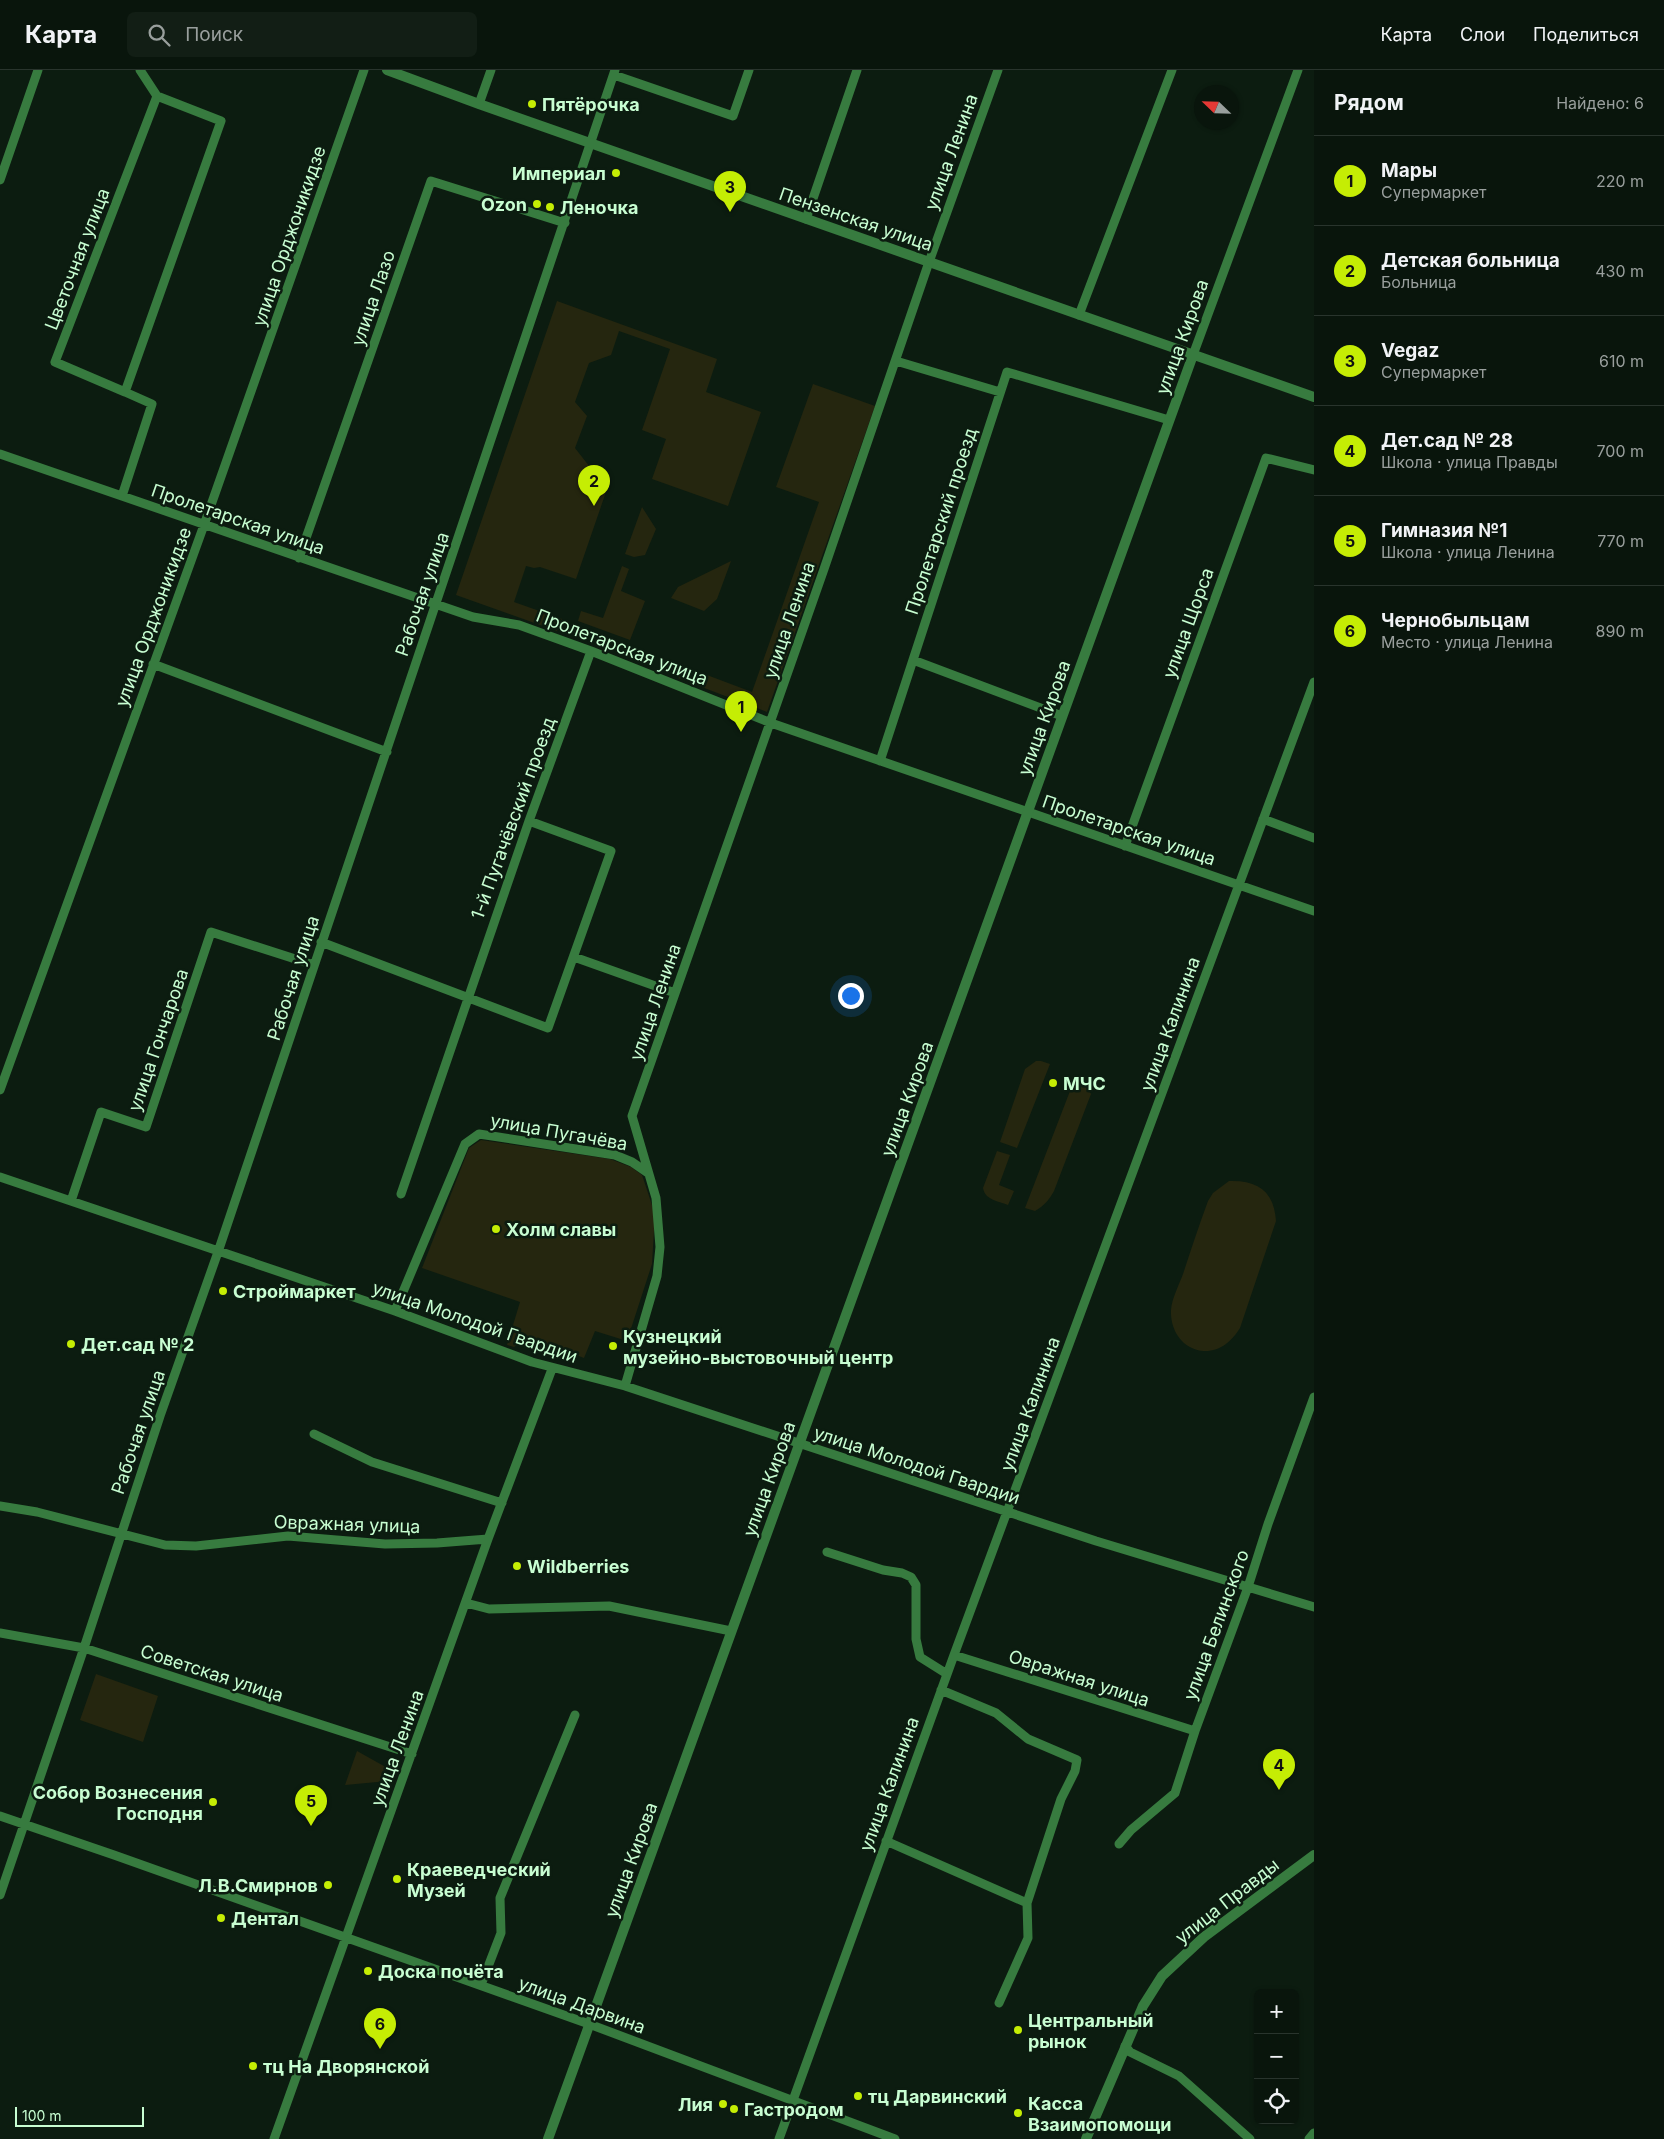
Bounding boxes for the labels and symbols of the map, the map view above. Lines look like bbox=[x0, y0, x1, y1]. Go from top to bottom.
north arrow bbox=[1194, 85, 1239, 130]
street label: улица Ленина bbox=[920, 91, 982, 213]
place label: Пятёрочка bbox=[542, 94, 640, 115]
marker: Пятёрочка bbox=[526, 98, 538, 110]
street label: улица Орджоникидзе bbox=[248, 143, 330, 329]
place label: Империал bbox=[512, 163, 606, 184]
marker: Империал bbox=[610, 167, 622, 179]
pin: 3 bbox=[714, 171, 746, 212]
street label: Пензенская улица bbox=[777, 183, 935, 255]
street label: Цветочная улица bbox=[40, 185, 114, 333]
place label: Ozon bbox=[481, 194, 527, 215]
place label: Леночка bbox=[560, 197, 638, 218]
marker: Ozon bbox=[531, 198, 543, 210]
marker: Леночка bbox=[544, 201, 556, 213]
street label: улица Лазо bbox=[347, 248, 399, 348]
street label: улица Кирова bbox=[1151, 277, 1213, 397]
street label: Пролетарский проезд bbox=[901, 425, 981, 617]
pin: 2 bbox=[578, 465, 610, 506]
street label: Пролетарская улица bbox=[149, 479, 327, 559]
street label: улица Орджоникидзе bbox=[111, 524, 195, 710]
street label: Рабочая улица bbox=[391, 529, 453, 659]
street label: улица Ленина bbox=[759, 559, 819, 681]
street label: улица Щорса bbox=[1158, 565, 1218, 681]
street label: Пролетарская улица bbox=[533, 605, 711, 689]
street label: улица Кирова bbox=[1013, 658, 1075, 778]
pin: 1 bbox=[725, 691, 757, 732]
street label: 1-й Пугачёвский проезд bbox=[467, 714, 559, 922]
street label: Пролетарская улица bbox=[1040, 790, 1218, 870]
street label: Рабочая улица bbox=[263, 913, 323, 1043]
street label: улица Ленина bbox=[625, 941, 685, 1063]
street label: улица Калинина bbox=[1136, 954, 1204, 1094]
street label: улица Гончарова bbox=[124, 966, 192, 1114]
your location bbox=[838, 983, 864, 1009]
street label: улица Кирова bbox=[876, 1039, 938, 1159]
place label: МЧС bbox=[1063, 1073, 1106, 1094]
marker: МЧС bbox=[1047, 1077, 1059, 1089]
street label: улица Пугачёва bbox=[489, 1110, 629, 1154]
place label: Холм славы bbox=[506, 1219, 616, 1240]
marker: Холм славы bbox=[490, 1223, 502, 1235]
street label: улица Молодой Гвардии bbox=[370, 1277, 580, 1367]
place label: Строймаркет bbox=[233, 1281, 356, 1302]
marker: Строймаркет bbox=[217, 1285, 229, 1297]
place label: Кузнецкий музейно-выстовочный центр bbox=[623, 1326, 893, 1368]
place label: Дет.сад № 2 bbox=[81, 1334, 194, 1355]
street label: улица Калинина bbox=[996, 1334, 1064, 1474]
marker: Дет.сад № 2 bbox=[65, 1338, 77, 1350]
marker: Кузнецкий музейно-выстовочный центр bbox=[607, 1340, 619, 1352]
street label: Рабочая улица bbox=[107, 1367, 169, 1497]
street label: улица Кирова bbox=[738, 1419, 800, 1539]
street label: улица Молодой Гвардии bbox=[811, 1422, 1023, 1508]
street label: Овражная улица bbox=[273, 1511, 421, 1537]
street label: улица Белинского bbox=[1179, 1547, 1253, 1703]
place label: Wildberries bbox=[527, 1556, 629, 1577]
marker: Wildberries bbox=[511, 1560, 523, 1572]
street label: Советская улица bbox=[138, 1640, 286, 1706]
street label: Овражная улица bbox=[1006, 1645, 1152, 1711]
street label: улица Ленина bbox=[366, 1687, 428, 1809]
street label: улица Калинина bbox=[855, 1714, 923, 1854]
pin: 4 bbox=[1263, 1749, 1295, 1790]
place label: Собор Вознесения Господня bbox=[33, 1782, 203, 1824]
pin: 5 bbox=[295, 1785, 327, 1826]
marker: Собор Вознесения Господня bbox=[207, 1796, 219, 1808]
street label: улица Кирова bbox=[600, 1800, 662, 1920]
street label: улица Правды bbox=[1171, 1854, 1283, 1948]
place label: Краеведческий Музей bbox=[407, 1859, 551, 1901]
marker: Краеведческий Музей bbox=[391, 1873, 403, 1885]
place label: Л.В.Смирнов bbox=[198, 1875, 318, 1896]
marker: Л.В.Смирнов bbox=[322, 1879, 334, 1891]
place label: Дентал bbox=[231, 1908, 299, 1929]
marker: Дентал bbox=[215, 1912, 227, 1924]
place label: Доска почёта bbox=[378, 1961, 504, 1982]
marker: Доска почёта bbox=[362, 1965, 374, 1977]
street label: улица Дарвина bbox=[516, 1972, 648, 2038]
pin: 6 bbox=[364, 2008, 396, 2049]
place label: Центральный рынок bbox=[1028, 2010, 1153, 2052]
marker: Центральный рынок bbox=[1012, 2024, 1024, 2036]
place label: тц На Дворянской bbox=[263, 2056, 429, 2077]
marker: тц На Дворянской bbox=[247, 2060, 259, 2072]
place label: тц Дарвинский bbox=[868, 2086, 1007, 2107]
marker: тц Дарвинский bbox=[852, 2090, 864, 2102]
place label: Касса Взаимопомощи bbox=[1028, 2093, 1171, 2135]
place label: Лия bbox=[678, 2094, 713, 2115]
marker: Лия bbox=[717, 2098, 729, 2110]
place label: Гастродом bbox=[744, 2099, 844, 2120]
marker: Гастродом bbox=[728, 2103, 740, 2115]
scale bar bbox=[15, 2104, 144, 2127]
marker: Касса Взаимопомощи bbox=[1012, 2107, 1024, 2119]

